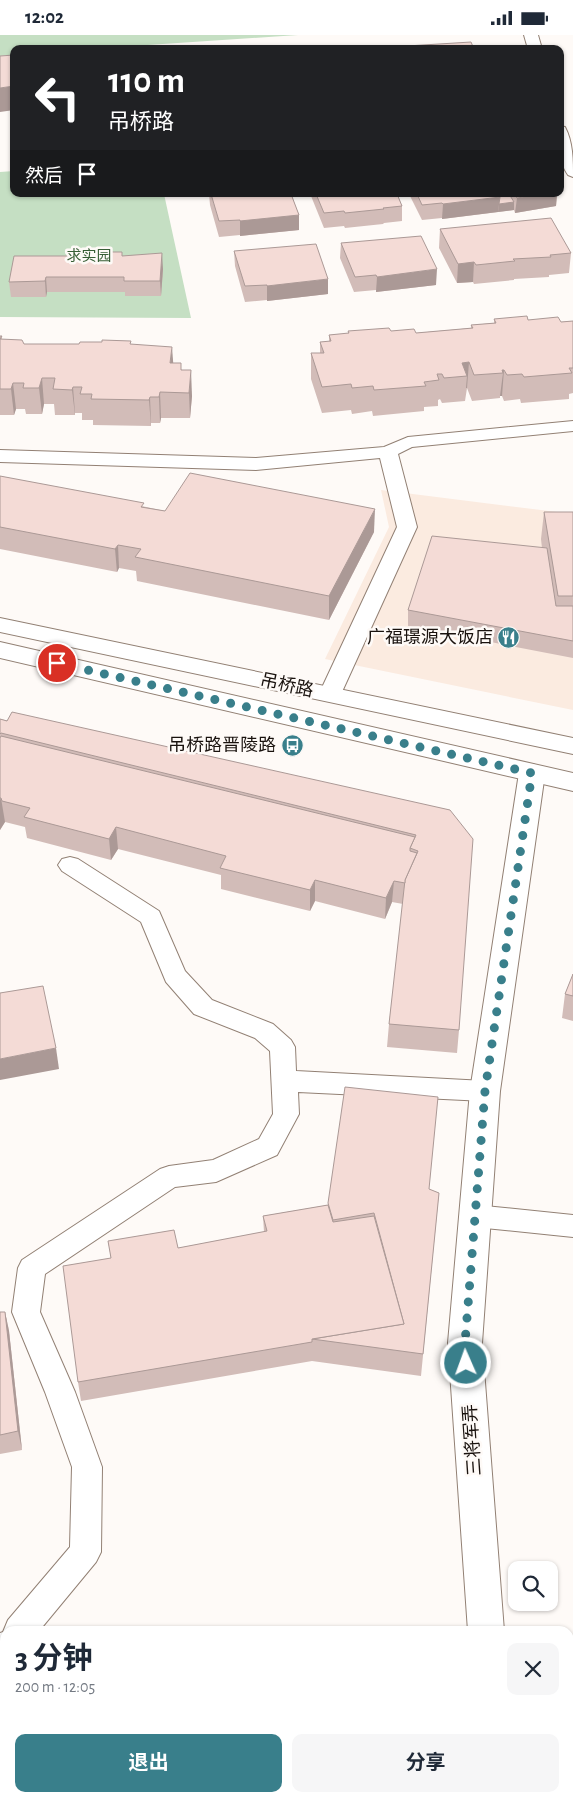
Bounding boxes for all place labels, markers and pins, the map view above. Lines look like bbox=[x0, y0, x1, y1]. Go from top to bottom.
restaurant icon: 广福璟源大饭店 bbox=[497, 625, 521, 649]
place label: 广福璟源大饭店 bbox=[367, 627, 493, 647]
pin bbox=[36, 642, 78, 684]
bus stop icon: 吊桥路晋陵路 bbox=[280, 733, 304, 757]
place label: 吊桥路晋陵路 bbox=[168, 735, 276, 755]

